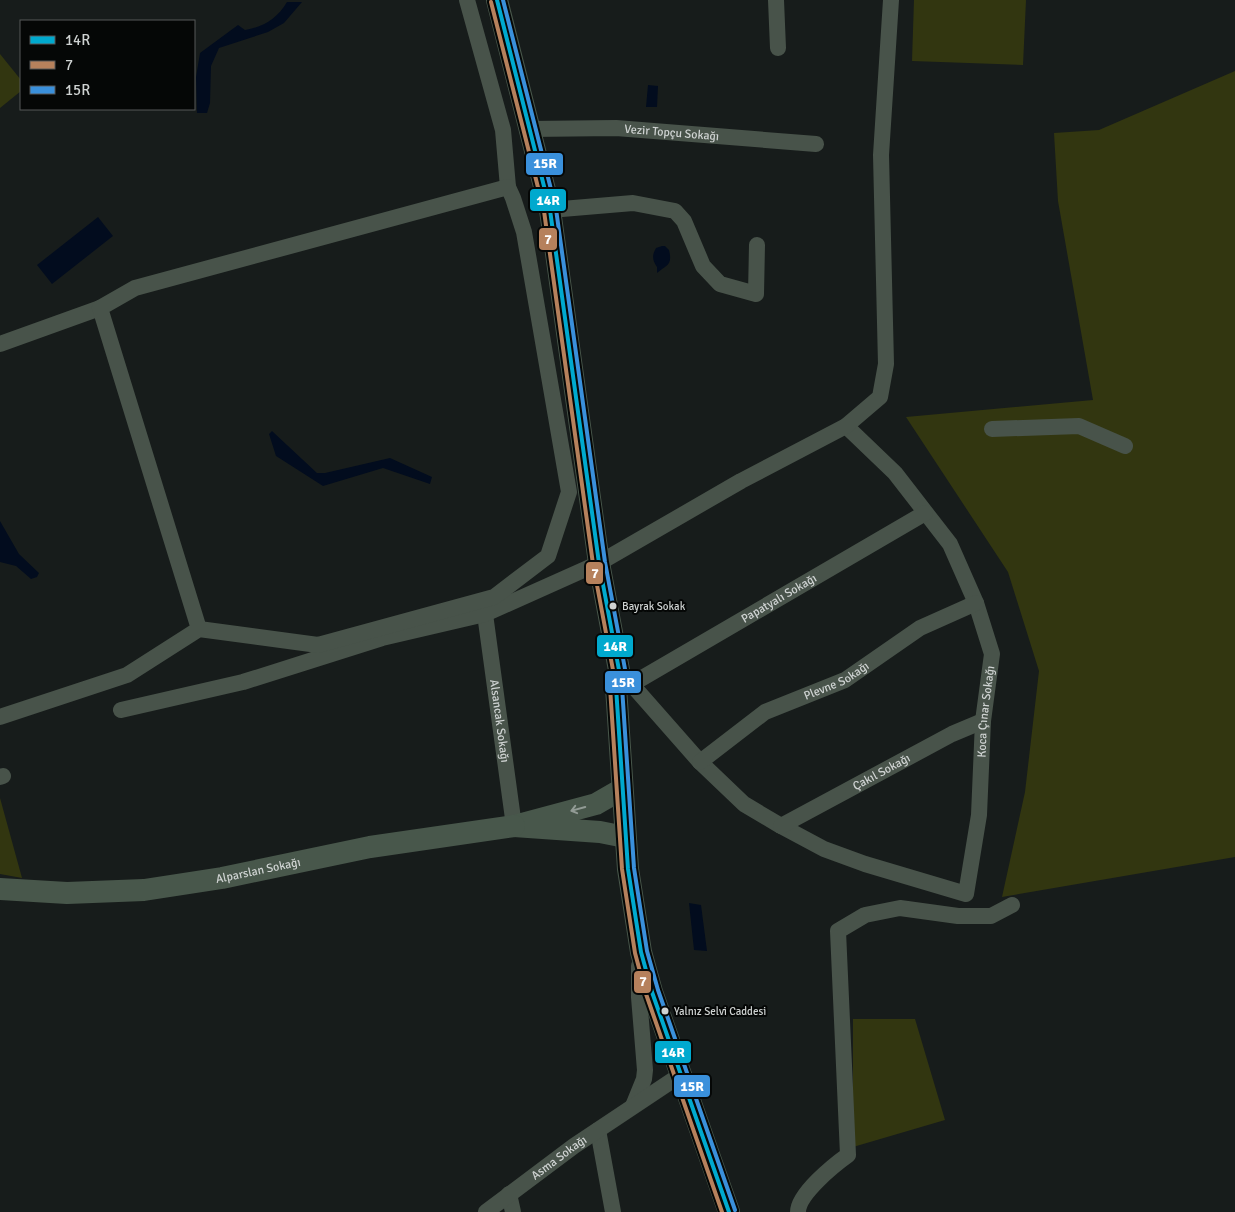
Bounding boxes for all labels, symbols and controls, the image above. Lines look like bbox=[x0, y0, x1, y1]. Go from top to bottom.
legend bbox=[20, 20, 195, 110]
text: 14R bbox=[65, 31, 90, 49]
text: 7 bbox=[65, 56, 73, 74]
text: 15R bbox=[65, 81, 90, 99]
street label: Vezir Topçu Sokağı bbox=[624, 121, 720, 144]
line badge: 15R bbox=[525, 152, 564, 176]
text: 15R bbox=[533, 155, 557, 172]
line badge: 14R bbox=[529, 188, 567, 212]
text: 14R bbox=[536, 192, 560, 209]
line badge: 7 bbox=[538, 227, 558, 251]
text: 7 bbox=[544, 231, 552, 248]
line badge: 7 bbox=[585, 561, 604, 585]
text: 7 bbox=[591, 565, 599, 582]
street label: Papatyalı Sokağı bbox=[738, 570, 819, 626]
place label: Bayrak Sokak bbox=[622, 600, 686, 613]
marker: Bayrak Sokak bbox=[608, 601, 618, 611]
line badge: 14R bbox=[596, 634, 634, 658]
text: 14R bbox=[603, 638, 627, 655]
street label: Plevne Sokağı bbox=[801, 658, 872, 703]
street label: Koca Çınar Sokağı bbox=[974, 665, 998, 758]
line badge: 15R bbox=[604, 670, 642, 694]
text: 15R bbox=[611, 674, 635, 691]
street label: Alsancak Sokağı bbox=[487, 679, 513, 763]
street label: Çakıl Sokağı bbox=[850, 750, 913, 794]
one-way arrow bbox=[570, 805, 586, 814]
street label: Alparslan Sokağı bbox=[215, 854, 302, 886]
line badge: 7 bbox=[633, 970, 652, 994]
text: 7 bbox=[639, 973, 647, 990]
place label: Yalnız Selvi Caddesi bbox=[674, 1005, 766, 1018]
marker: Yalnız Selvi Caddesi bbox=[660, 1006, 670, 1016]
line badge: 14R bbox=[654, 1040, 692, 1064]
text: 14R bbox=[661, 1044, 685, 1061]
line badge: 15R bbox=[673, 1074, 711, 1098]
text: 15R bbox=[680, 1078, 704, 1095]
street label: Asma Sokağı bbox=[528, 1132, 590, 1183]

